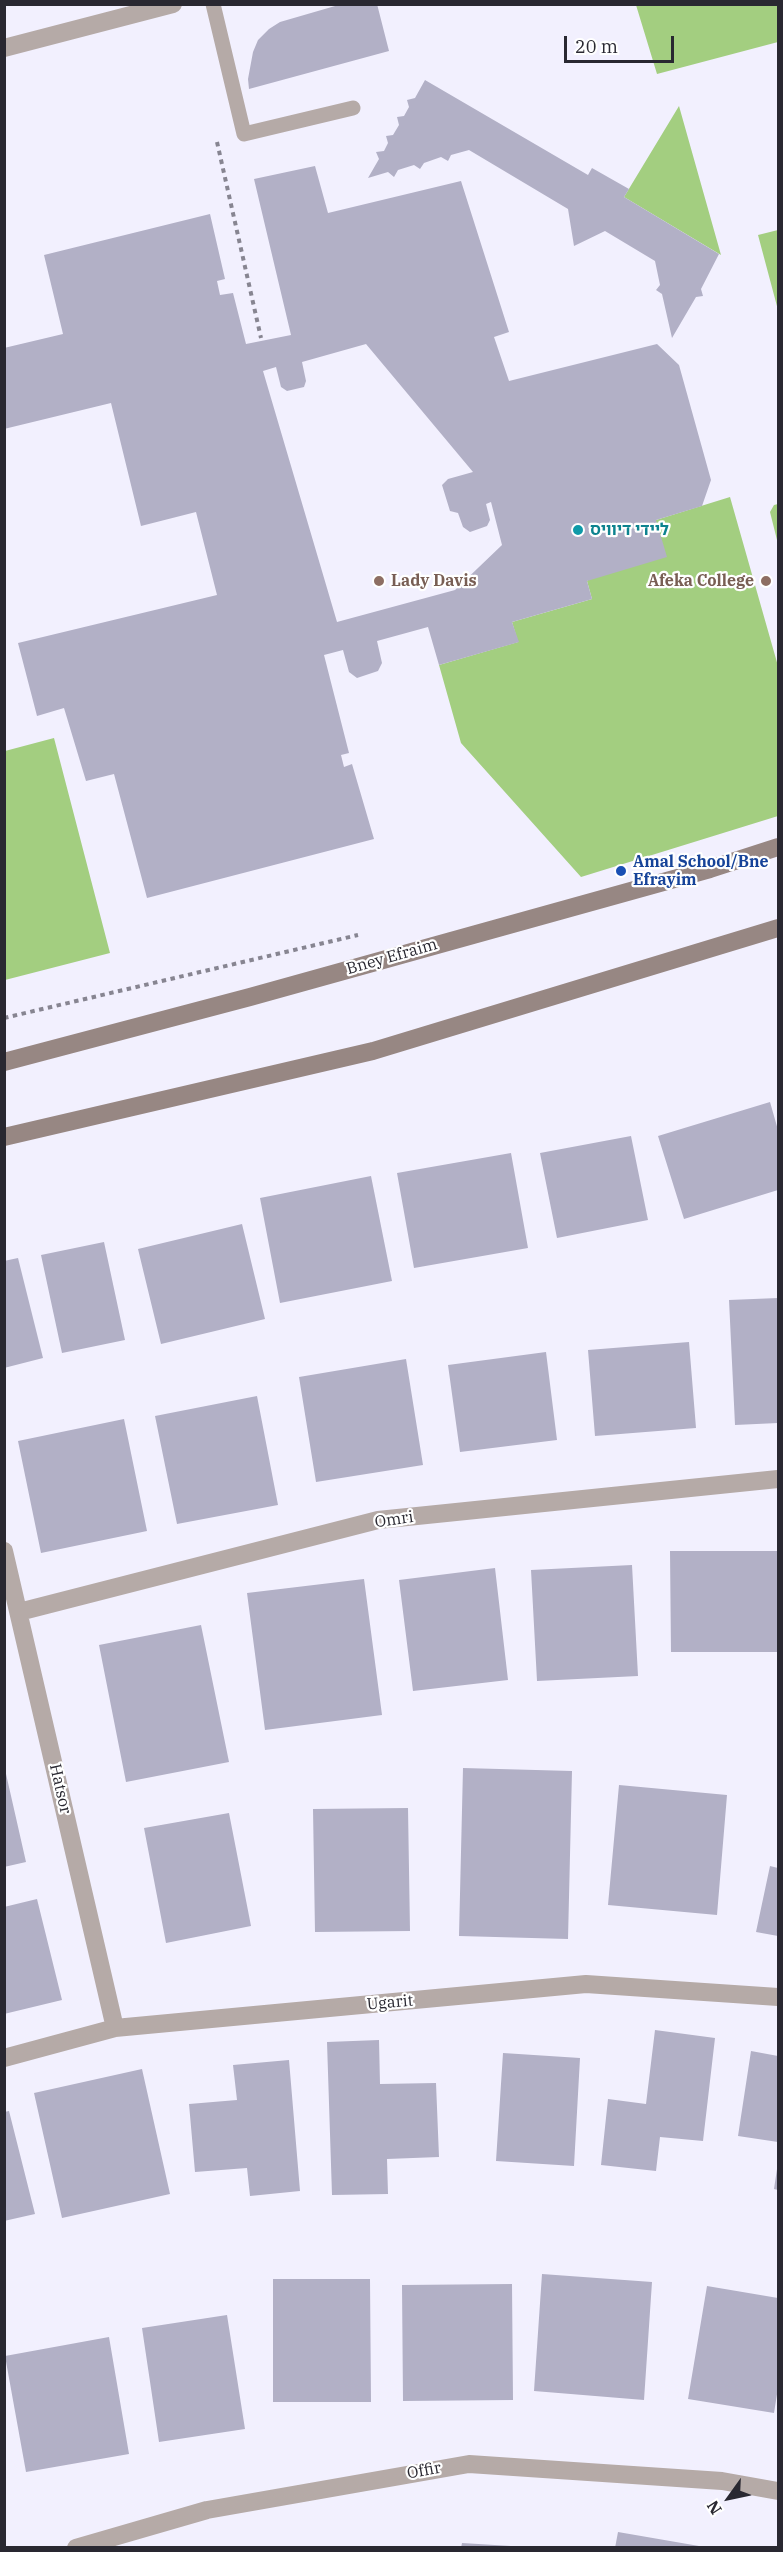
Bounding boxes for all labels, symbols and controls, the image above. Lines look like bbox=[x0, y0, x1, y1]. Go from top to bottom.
scale bar bbox=[567, 24, 676, 62]
text: 20 m bbox=[575, 35, 618, 58]
place label: ליידי דיוויס bbox=[590, 520, 669, 540]
marker: ליידי דיוויס bbox=[571, 523, 585, 537]
place label: Lady Davis bbox=[391, 571, 477, 591]
place label: Afeka College bbox=[648, 571, 754, 591]
marker: Lady Davis bbox=[372, 574, 386, 588]
marker: Afeka College bbox=[759, 574, 773, 588]
place label: Amal School/Bne Efrayim bbox=[633, 852, 769, 890]
marker: Amal School/Bne Efrayim bbox=[614, 864, 628, 878]
street label: Bney Efraim bbox=[344, 935, 440, 979]
street label: Omri bbox=[373, 1508, 415, 1532]
street label: Hatsor bbox=[45, 1762, 75, 1816]
street label: Ugarit bbox=[366, 1991, 414, 2015]
street label: Offir bbox=[406, 2459, 442, 2483]
north arrow bbox=[699, 2468, 759, 2528]
text: N bbox=[702, 2497, 726, 2519]

